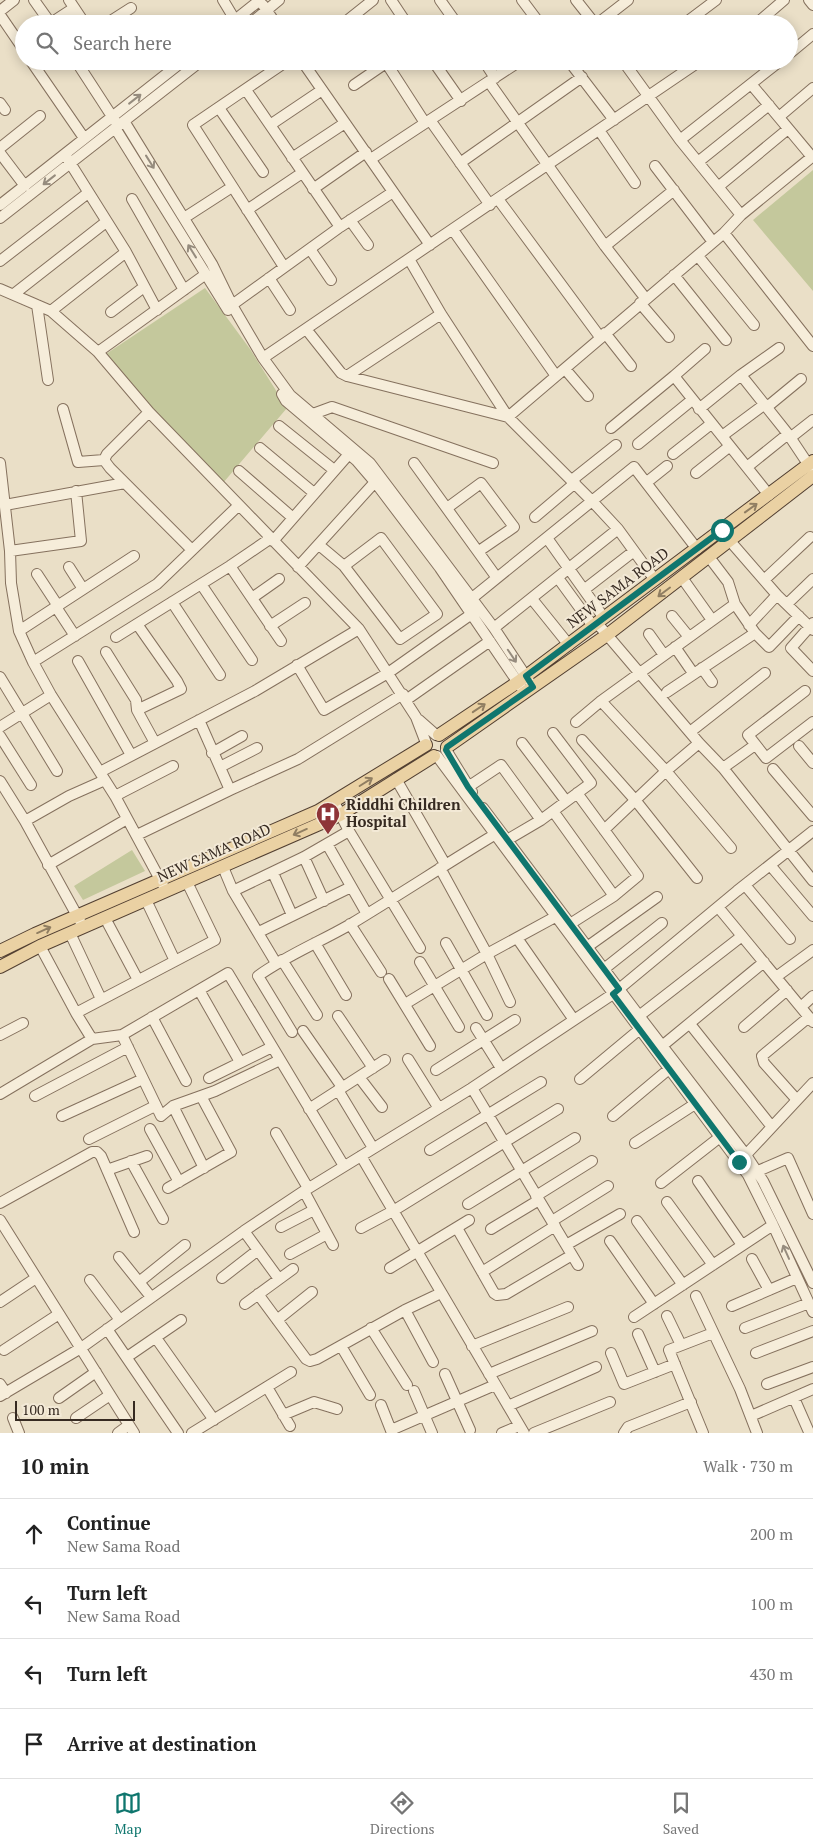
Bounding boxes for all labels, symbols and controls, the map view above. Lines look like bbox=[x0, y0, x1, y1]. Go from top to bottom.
search box bbox=[15, 15, 798, 70]
icon: search bbox=[33, 29, 61, 57]
text: Search here bbox=[73, 30, 172, 55]
one-way arrow bbox=[128, 94, 141, 105]
one-way arrow bbox=[144, 155, 155, 169]
one-way arrow bbox=[43, 174, 56, 185]
one-way arrow bbox=[186, 245, 196, 259]
one-way arrow bbox=[744, 503, 758, 513]
route start bbox=[711, 519, 734, 542]
street label: NEW SAMA ROAD bbox=[562, 542, 672, 632]
one-way arrow bbox=[657, 586, 670, 597]
one-way arrow bbox=[507, 649, 517, 663]
one-way arrow bbox=[472, 703, 486, 713]
one-way arrow bbox=[359, 777, 373, 787]
place label: Riddhi Children Hospital bbox=[346, 794, 461, 831]
hospital icon: Riddhi Children Hospital bbox=[315, 801, 341, 835]
street label: NEW SAMA ROAD bbox=[154, 818, 274, 886]
one-way arrow bbox=[293, 828, 308, 838]
one-way arrow bbox=[36, 924, 51, 934]
route end bbox=[728, 1151, 751, 1174]
one-way arrow bbox=[780, 1245, 790, 1260]
scale bar bbox=[15, 1398, 135, 1421]
text: 100 m bbox=[22, 1400, 60, 1419]
text: 10 min bbox=[20, 1452, 89, 1480]
text: Walk · 730 m bbox=[703, 1455, 793, 1477]
text: Continue bbox=[67, 1510, 151, 1535]
icon: ahead bbox=[20, 1520, 48, 1548]
text: 200 m bbox=[750, 1523, 793, 1545]
text: New Sama Road bbox=[67, 1535, 180, 1557]
text: Turn left bbox=[67, 1580, 148, 1605]
icon: left bbox=[20, 1590, 48, 1618]
text: 100 m bbox=[750, 1593, 793, 1615]
text: New Sama Road bbox=[67, 1605, 180, 1627]
icon: left bbox=[20, 1660, 48, 1688]
text: Turn left bbox=[67, 1661, 148, 1686]
text: 430 m bbox=[750, 1663, 793, 1685]
icon: arrive bbox=[20, 1730, 48, 1758]
text: Arrive at destination bbox=[67, 1731, 256, 1756]
tab: Map bbox=[114, 1789, 142, 1838]
tab: Directions bbox=[370, 1789, 435, 1838]
tab: Saved bbox=[663, 1789, 699, 1838]

